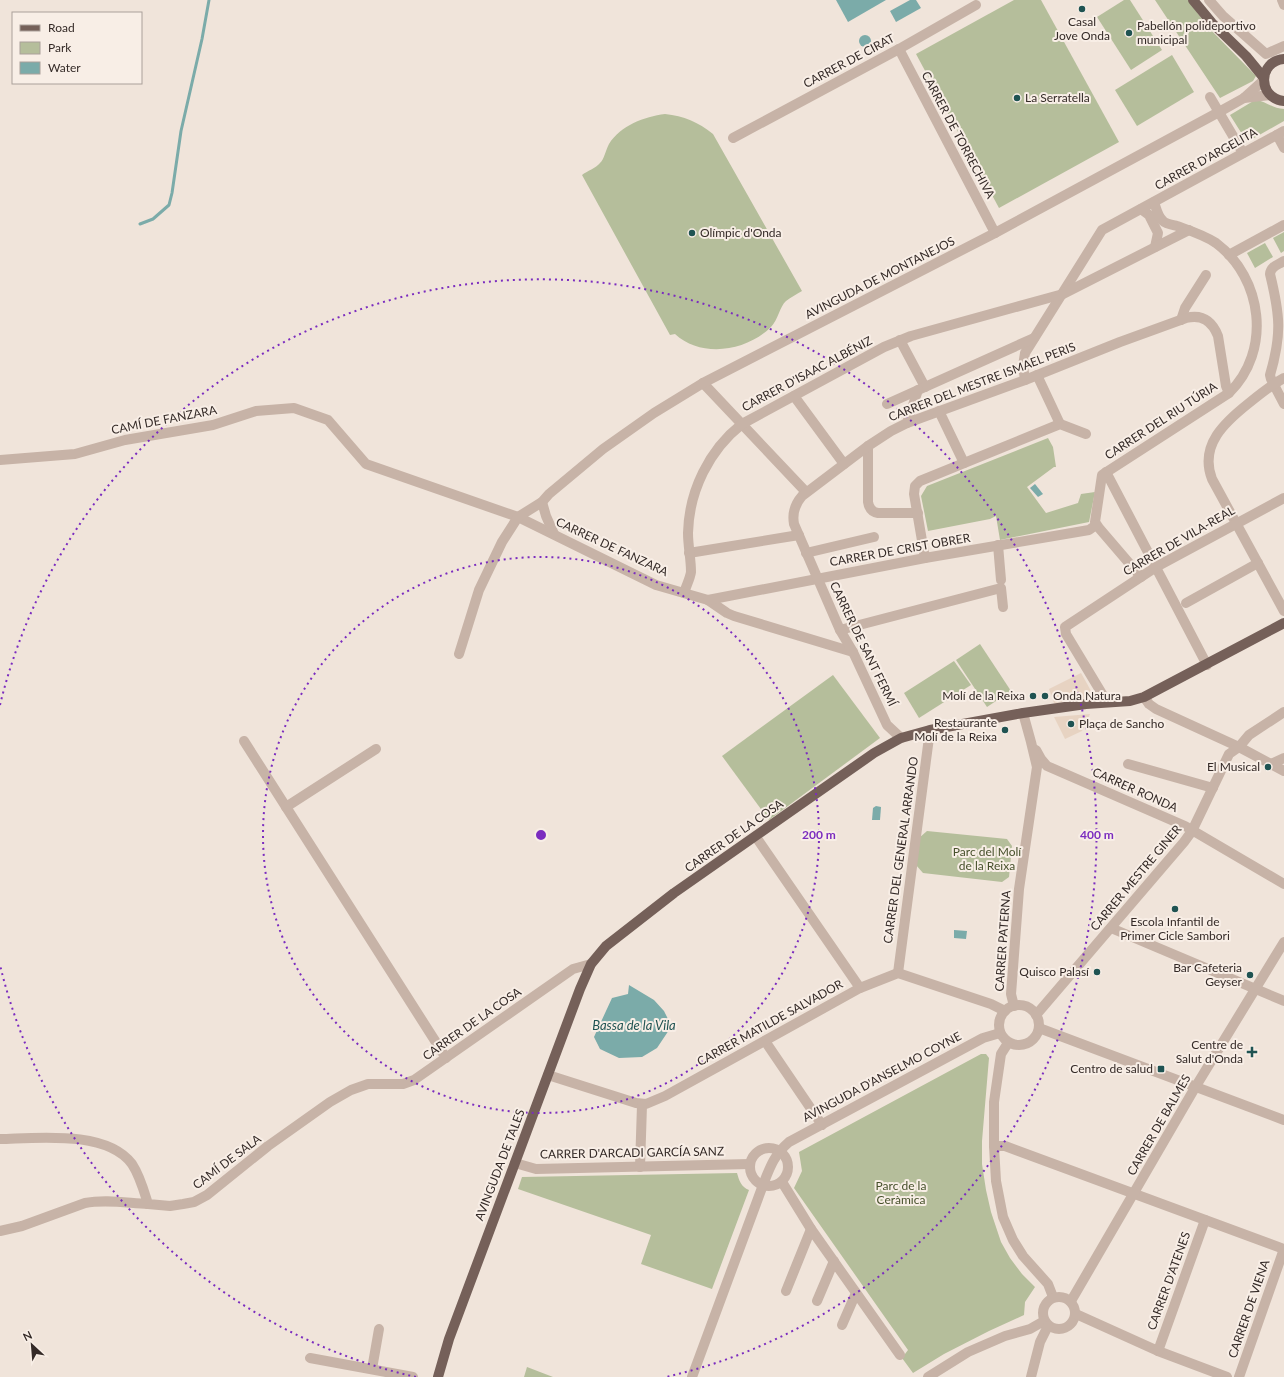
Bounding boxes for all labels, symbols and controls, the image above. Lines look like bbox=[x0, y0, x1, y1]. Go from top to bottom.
marker: Casal Jove Onda bbox=[1077, 4, 1087, 14]
legend bbox=[12, 12, 142, 84]
place label: Casal Jove Onda bbox=[1054, 14, 1110, 43]
place label: Pabellón polideportivo municipal bbox=[1137, 18, 1256, 47]
text: Road bbox=[48, 20, 75, 35]
marker: Pabellón polideportivo municipal bbox=[1124, 28, 1134, 38]
street label: CARRER DE CIRAT bbox=[801, 30, 897, 91]
text: Park bbox=[48, 40, 72, 55]
text: Water bbox=[48, 60, 81, 75]
street label: CARRER DE TORRECHIVA bbox=[919, 69, 999, 202]
place label: La Serratella bbox=[1025, 90, 1090, 105]
marker: La Serratella bbox=[1012, 93, 1022, 103]
street label: CARRER D'ARGELITA bbox=[1152, 124, 1260, 193]
place label: Olímpic d'Onda bbox=[700, 225, 782, 240]
marker: Olímpic d'Onda bbox=[687, 228, 697, 238]
street label: AVINGUDA DE MONTANEJOS bbox=[802, 233, 957, 322]
street label: CARRER D'ISAAC ALBÉNIZ bbox=[739, 333, 874, 414]
street label: CARRER DEL MESTRE ISMAEL PERIS bbox=[886, 339, 1078, 424]
street label: CARRER DEL RIU TÚRIA bbox=[1102, 378, 1220, 463]
street label: CAMÍ DE FANZARA bbox=[110, 402, 219, 437]
street label: CARRER DE VILA-REAL bbox=[1120, 502, 1237, 579]
street label: CARRER DE FANZARA bbox=[554, 514, 672, 580]
street label: CARRER DE CRIST OBRER bbox=[829, 530, 972, 569]
street label: CARRER DE SANT FERMÍ bbox=[827, 579, 900, 709]
place label: Molí de la Reixa bbox=[942, 688, 1025, 703]
place label: Onda Natura bbox=[1053, 688, 1121, 703]
marker: Molí de la Reixa bbox=[1028, 691, 1038, 701]
marker: Onda Natura bbox=[1040, 691, 1050, 701]
place label: Restaurante Molí de la Reixa bbox=[914, 715, 997, 744]
place label: Plaça de Sancho bbox=[1079, 716, 1164, 731]
marker: Plaça de Sancho bbox=[1066, 719, 1076, 729]
marker: Restaurante Molí de la Reixa bbox=[1000, 725, 1010, 735]
street label: CARRER DEL GENERAL ARRANDO bbox=[880, 755, 921, 944]
place label: El Musical bbox=[1207, 759, 1260, 774]
marker: El Musical bbox=[1263, 762, 1273, 772]
street label: CARRER RONDA bbox=[1090, 764, 1181, 815]
street label: CARRER DE LA COSA bbox=[682, 795, 787, 875]
street label: CARRER MESTRE GINER bbox=[1087, 821, 1185, 934]
text: 200 m bbox=[802, 827, 836, 842]
text: 400 m bbox=[1080, 827, 1114, 842]
centre of rings bbox=[534, 828, 548, 842]
park label: Parc del Molí de la Reixa bbox=[953, 844, 1022, 873]
street label: CARRER PATERNA bbox=[991, 889, 1014, 992]
marker: Escola Infantil de Primer Cicle Sambori bbox=[1170, 904, 1180, 914]
place label: Escola Infantil de Primer Cicle Sambori bbox=[1120, 914, 1230, 943]
place label: Bar Cafeteria Geyser bbox=[1173, 960, 1243, 989]
place label: Quisco Palasí bbox=[1019, 964, 1090, 979]
marker: Quisco Palasí bbox=[1092, 967, 1102, 977]
marker: Bar Cafeteria Geyser bbox=[1245, 970, 1255, 980]
street label: CARRER MATILDE SALVADOR bbox=[694, 976, 846, 1069]
street label: CARRER DE LA COSA bbox=[420, 983, 525, 1063]
water label: Bassa de la Vila bbox=[592, 1017, 676, 1033]
street label: AVINGUDA D'ANSELMO COYNE bbox=[800, 1028, 964, 1125]
place label: Centre de Salut d'Onda bbox=[1176, 1037, 1243, 1066]
marker: Centre de Salut d'Onda bbox=[1246, 1046, 1258, 1058]
place label: Centro de salud bbox=[1070, 1061, 1153, 1076]
marker: Centro de salud bbox=[1156, 1064, 1166, 1074]
street label: CARRER DE BALMES bbox=[1123, 1071, 1194, 1178]
street label: AVINGUDA DE TALES bbox=[471, 1107, 528, 1223]
street label: CAMÍ DE SALA bbox=[190, 1131, 264, 1192]
street label: CARRER D'ARCADI GARCÍA SANZ bbox=[540, 1143, 724, 1162]
park label: Parc de la Ceràmica bbox=[876, 1178, 926, 1207]
street label: CARRER D'ATENES bbox=[1144, 1230, 1193, 1332]
street label: CARRER DE VIENA bbox=[1225, 1257, 1273, 1360]
north arrow bbox=[12, 1325, 52, 1365]
text: N bbox=[21, 1328, 34, 1343]

